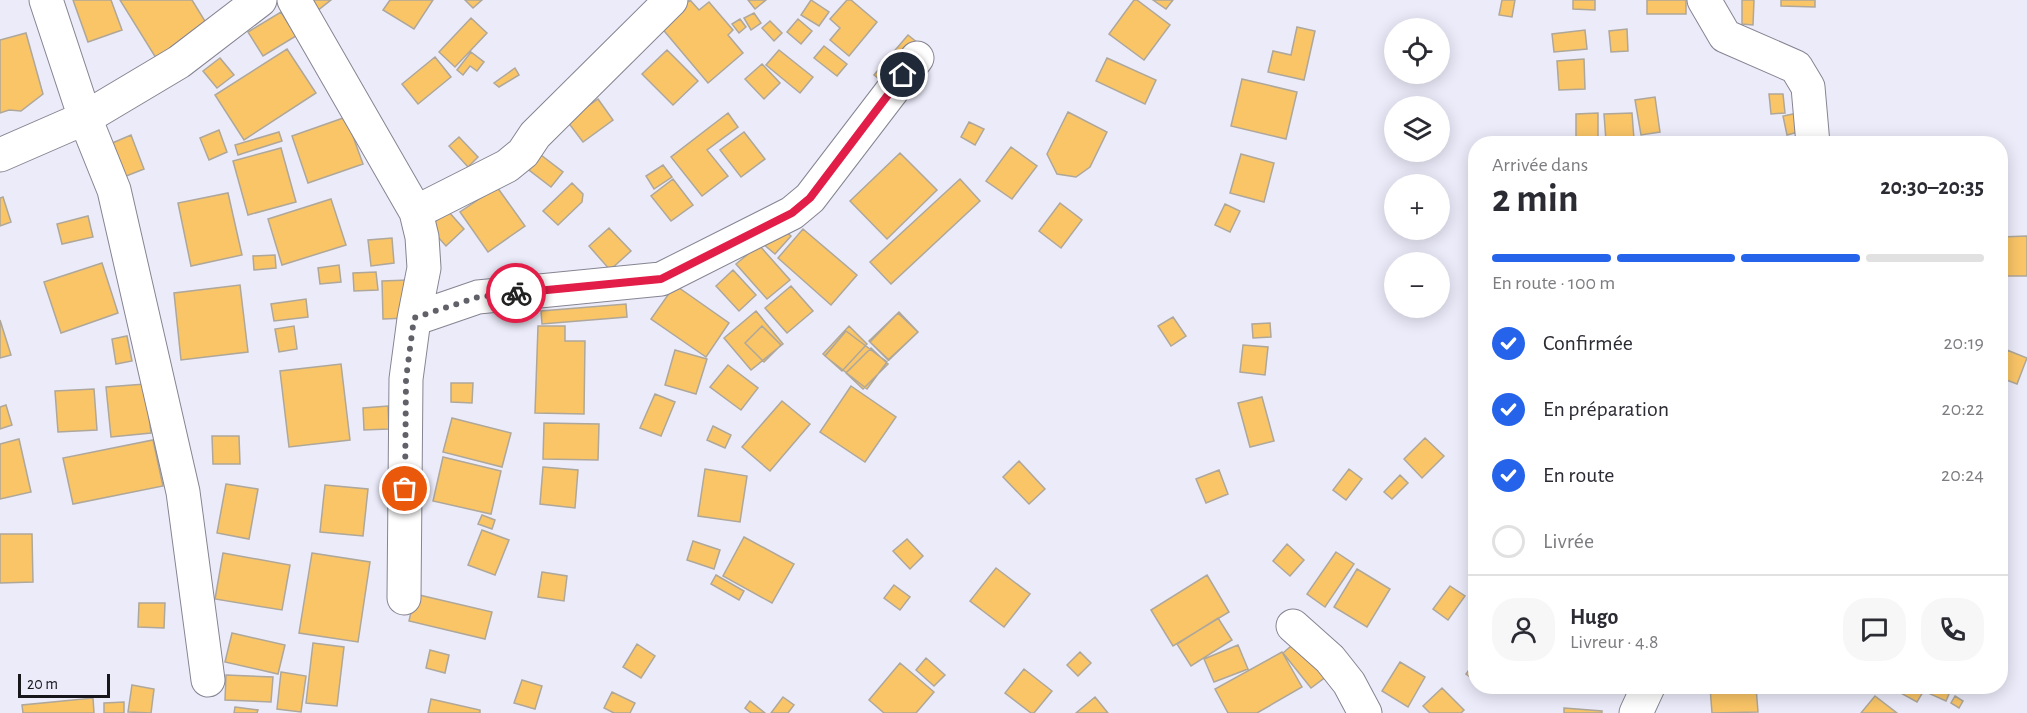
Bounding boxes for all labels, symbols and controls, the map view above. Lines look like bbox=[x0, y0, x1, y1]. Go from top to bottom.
map controls bbox=[1384, 18, 1450, 318]
button: locate bbox=[1384, 18, 1450, 84]
pin bbox=[877, 49, 928, 100]
icon: home bbox=[886, 58, 919, 91]
button: layers bbox=[1384, 96, 1450, 162]
text: Arrivée dans bbox=[1492, 155, 1588, 175]
button: + bbox=[1384, 174, 1450, 240]
text: 20:30–20:35 bbox=[1880, 176, 1984, 198]
text: 2 min bbox=[1492, 180, 1579, 219]
button: − bbox=[1384, 252, 1450, 318]
courier bbox=[486, 263, 546, 323]
text: En route · 100 m bbox=[1492, 273, 1615, 293]
icon: bike bbox=[500, 277, 533, 310]
icon: check bbox=[1492, 327, 1525, 360]
text: Confirmée bbox=[1543, 332, 1633, 354]
text: 20:19 bbox=[1943, 333, 1984, 353]
icon: check bbox=[1492, 393, 1525, 426]
text: En préparation bbox=[1543, 398, 1669, 420]
text: 20:22 bbox=[1942, 399, 1984, 419]
icon: check bbox=[1492, 459, 1525, 492]
pin bbox=[379, 463, 430, 514]
text: En route bbox=[1543, 464, 1614, 486]
text: 20:24 bbox=[1941, 465, 1984, 485]
icon: bag bbox=[388, 472, 421, 505]
text: Livrée bbox=[1543, 530, 1594, 552]
button: person bbox=[1492, 598, 1555, 661]
button: chat bbox=[1843, 598, 1906, 661]
button: phone bbox=[1921, 598, 1984, 661]
text: Hugo bbox=[1570, 606, 1618, 628]
text: Livreur · 4.8 bbox=[1570, 632, 1659, 652]
scale bar bbox=[18, 671, 110, 698]
text: 20 m bbox=[27, 676, 58, 692]

